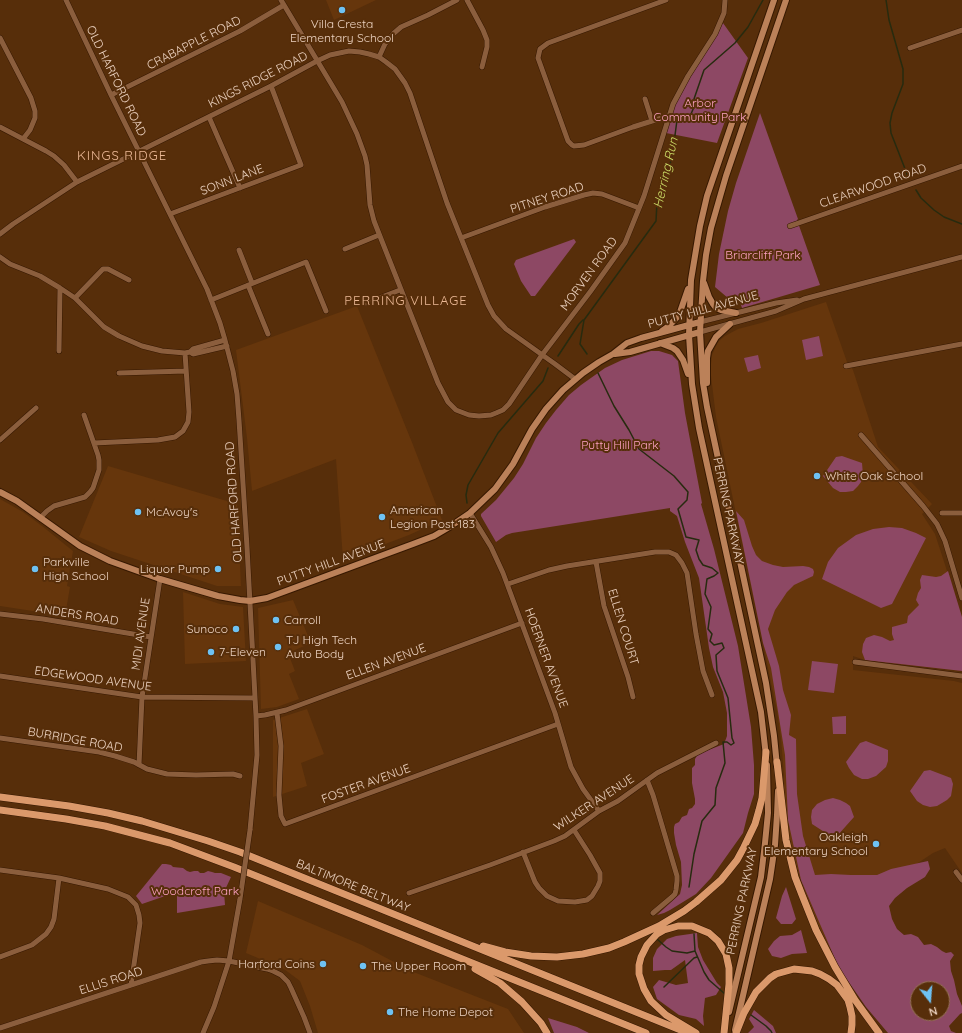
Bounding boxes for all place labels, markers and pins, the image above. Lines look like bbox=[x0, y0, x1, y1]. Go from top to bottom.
marker: Villa Cresta Elementary School bbox=[337, 5, 347, 15]
place label: Villa Cresta Elementary School bbox=[290, 17, 394, 45]
place label: White Oak School bbox=[825, 469, 923, 483]
marker: White Oak School bbox=[812, 471, 822, 481]
place label: American Legion Post 183 bbox=[390, 503, 475, 531]
place label: McAvoy's bbox=[146, 505, 198, 519]
marker: McAvoy's bbox=[133, 507, 143, 517]
marker: American Legion Post 183 bbox=[377, 512, 387, 522]
place label: Parkville High School bbox=[43, 555, 109, 583]
place label: Liquor Pump bbox=[140, 562, 210, 576]
marker: Parkville High School bbox=[30, 564, 40, 574]
marker: Liquor Pump bbox=[213, 564, 223, 574]
place label: Carroll bbox=[284, 613, 321, 627]
marker: Carroll bbox=[271, 615, 281, 625]
place label: Sunoco bbox=[187, 622, 228, 636]
marker: Sunoco bbox=[231, 624, 241, 634]
place label: TJ High Tech Auto Body bbox=[286, 633, 357, 661]
marker: TJ High Tech Auto Body bbox=[273, 642, 283, 652]
place label: 7-Eleven bbox=[219, 645, 266, 659]
marker: 7-Eleven bbox=[206, 647, 216, 657]
place label: Oakleigh Elementary School bbox=[764, 830, 868, 858]
marker: Oakleigh Elementary School bbox=[871, 839, 881, 849]
place label: Harford Coins bbox=[238, 957, 315, 971]
marker: Harford Coins bbox=[318, 959, 328, 969]
place label: The Upper Room bbox=[371, 959, 466, 973]
marker: The Upper Room bbox=[358, 961, 368, 971]
place label: The Home Depot bbox=[398, 1005, 493, 1019]
marker: The Home Depot bbox=[385, 1007, 395, 1017]

